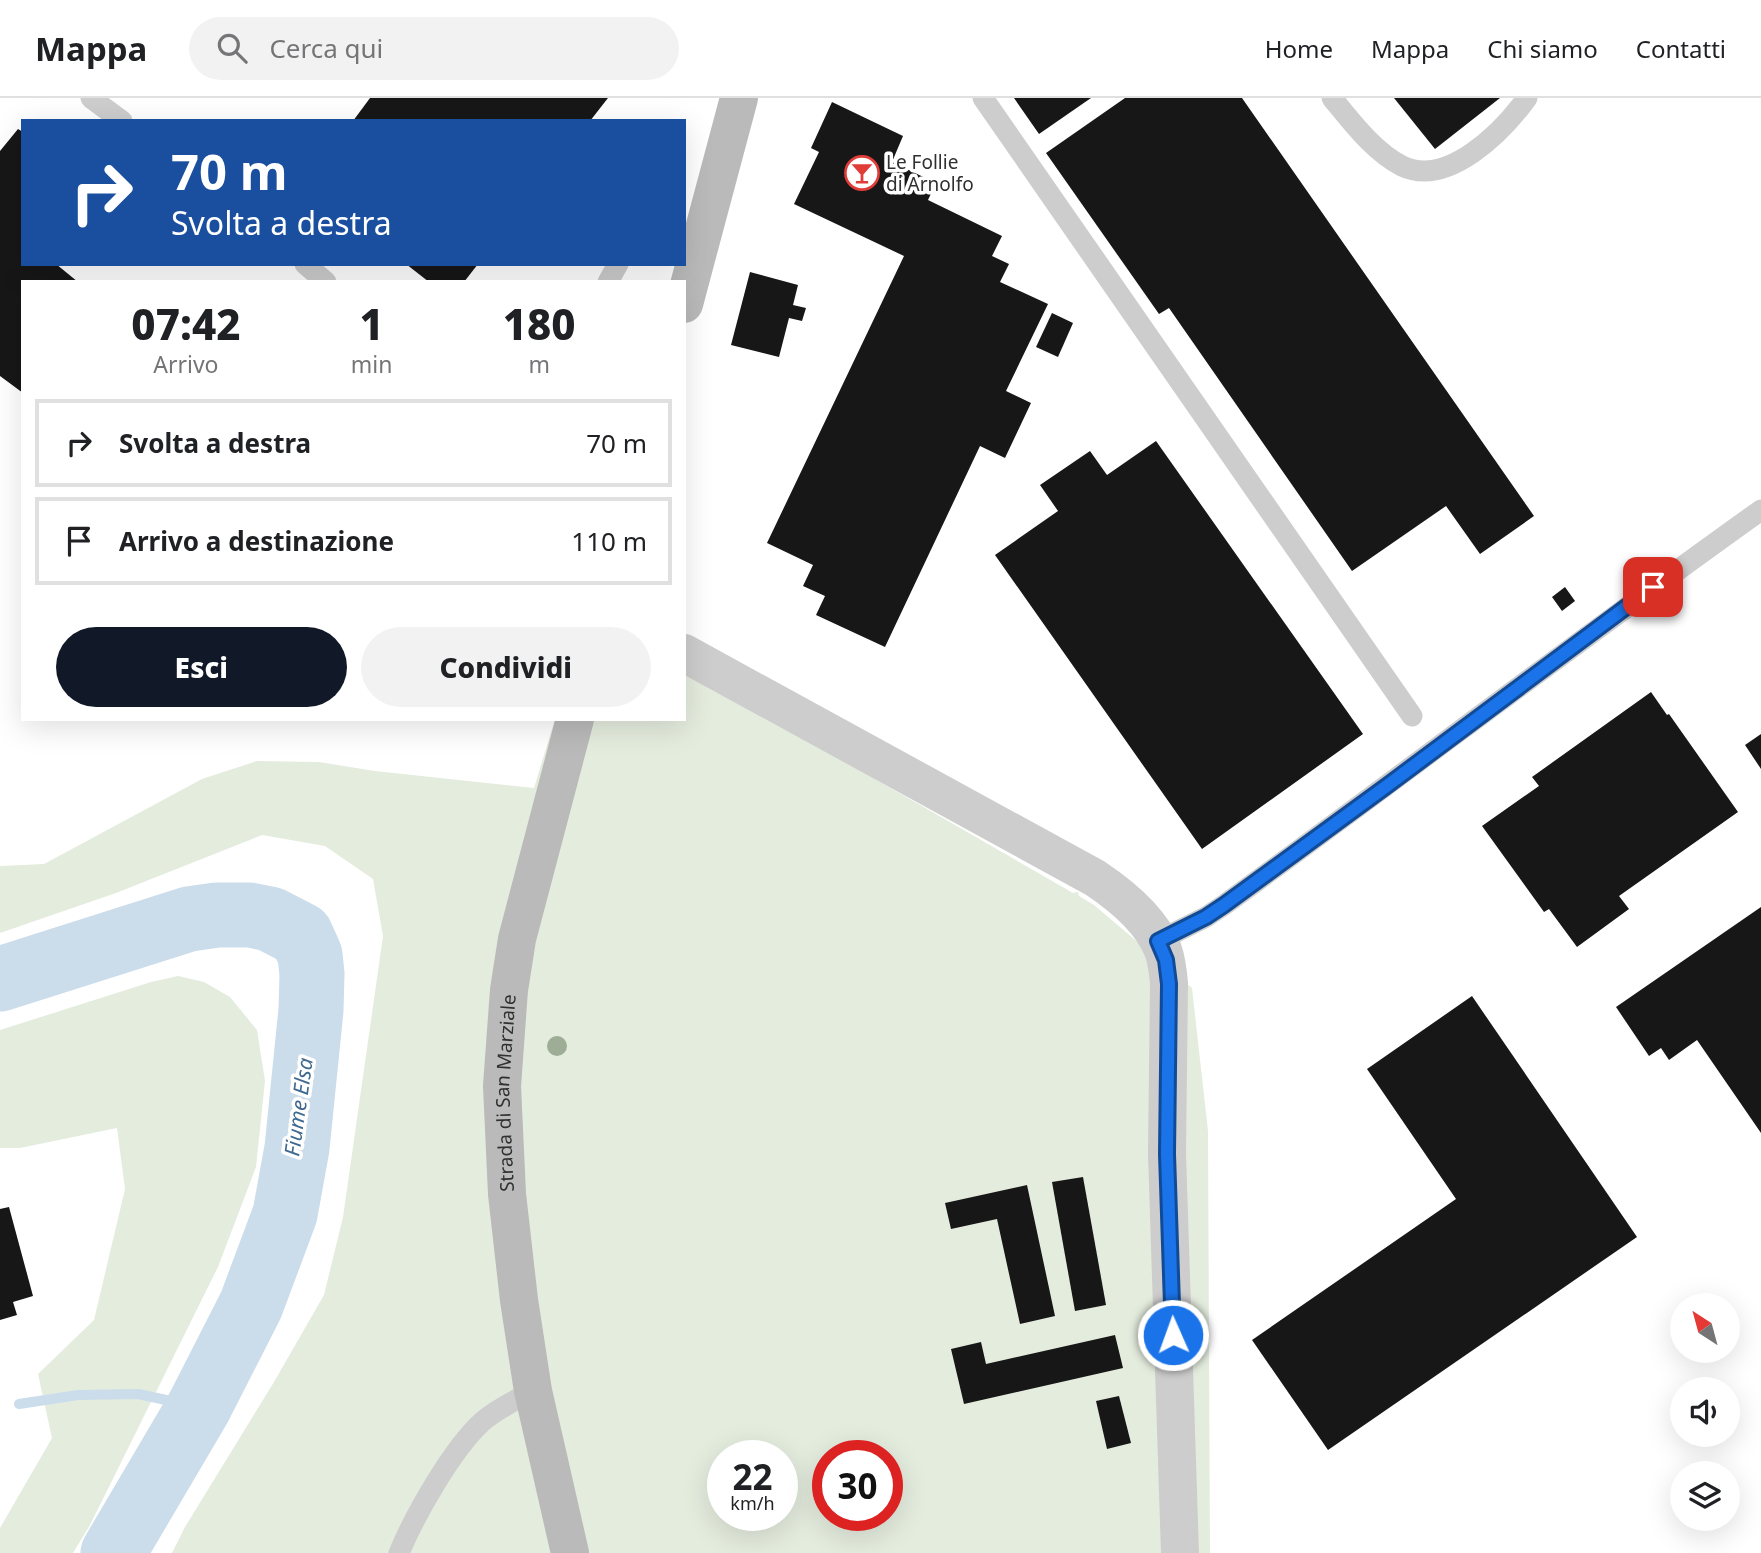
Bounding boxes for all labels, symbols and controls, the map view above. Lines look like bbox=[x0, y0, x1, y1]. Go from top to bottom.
search box bbox=[189, 17, 679, 80]
text: Mappa bbox=[35, 26, 147, 71]
icon: search bbox=[213, 29, 251, 67]
text: Cerca qui bbox=[269, 30, 383, 66]
text: Home bbox=[1265, 32, 1333, 65]
text: Mappa bbox=[1371, 32, 1449, 65]
text: Chi siamo bbox=[1487, 32, 1598, 65]
text: Contatti bbox=[1636, 32, 1726, 65]
text: 70 m bbox=[171, 138, 288, 204]
icon: right bbox=[56, 147, 147, 238]
place label: Le Follie di Arnolfo bbox=[886, 149, 974, 197]
bar icon: Le Follie di Arnolfo bbox=[843, 154, 881, 192]
text: Svolta a destra bbox=[171, 201, 392, 244]
text: 07:42 bbox=[131, 295, 240, 352]
text: 1 bbox=[359, 295, 384, 352]
text: 180 bbox=[503, 295, 576, 352]
text: Arrivo bbox=[153, 348, 219, 380]
text: min bbox=[351, 348, 392, 380]
text: m bbox=[528, 348, 550, 380]
icon: right bbox=[60, 424, 98, 462]
text: Svolta a destra bbox=[119, 425, 311, 461]
text: 70 m bbox=[586, 425, 647, 461]
icon: arrive bbox=[60, 522, 98, 560]
text: Arrivo a destinazione bbox=[119, 523, 394, 559]
text: 110 m bbox=[571, 523, 647, 559]
pin bbox=[1623, 557, 1683, 617]
icon: arrive bbox=[1634, 568, 1672, 606]
button: Esci bbox=[56, 627, 347, 707]
button: Condividi bbox=[361, 627, 651, 707]
street label: Strada di San Marziale bbox=[489, 993, 522, 1193]
water label: Fiume Elsa bbox=[277, 1056, 319, 1158]
north arrow bbox=[1670, 1293, 1740, 1363]
map controls bbox=[1670, 1293, 1740, 1531]
position arrow bbox=[1136, 1298, 1210, 1372]
button: sound bbox=[1670, 1377, 1740, 1447]
speed limit sign: 30 bbox=[812, 1440, 903, 1531]
text: 22 bbox=[732, 1453, 773, 1500]
button: layers bbox=[1670, 1461, 1740, 1531]
text: km/h bbox=[730, 1491, 775, 1515]

